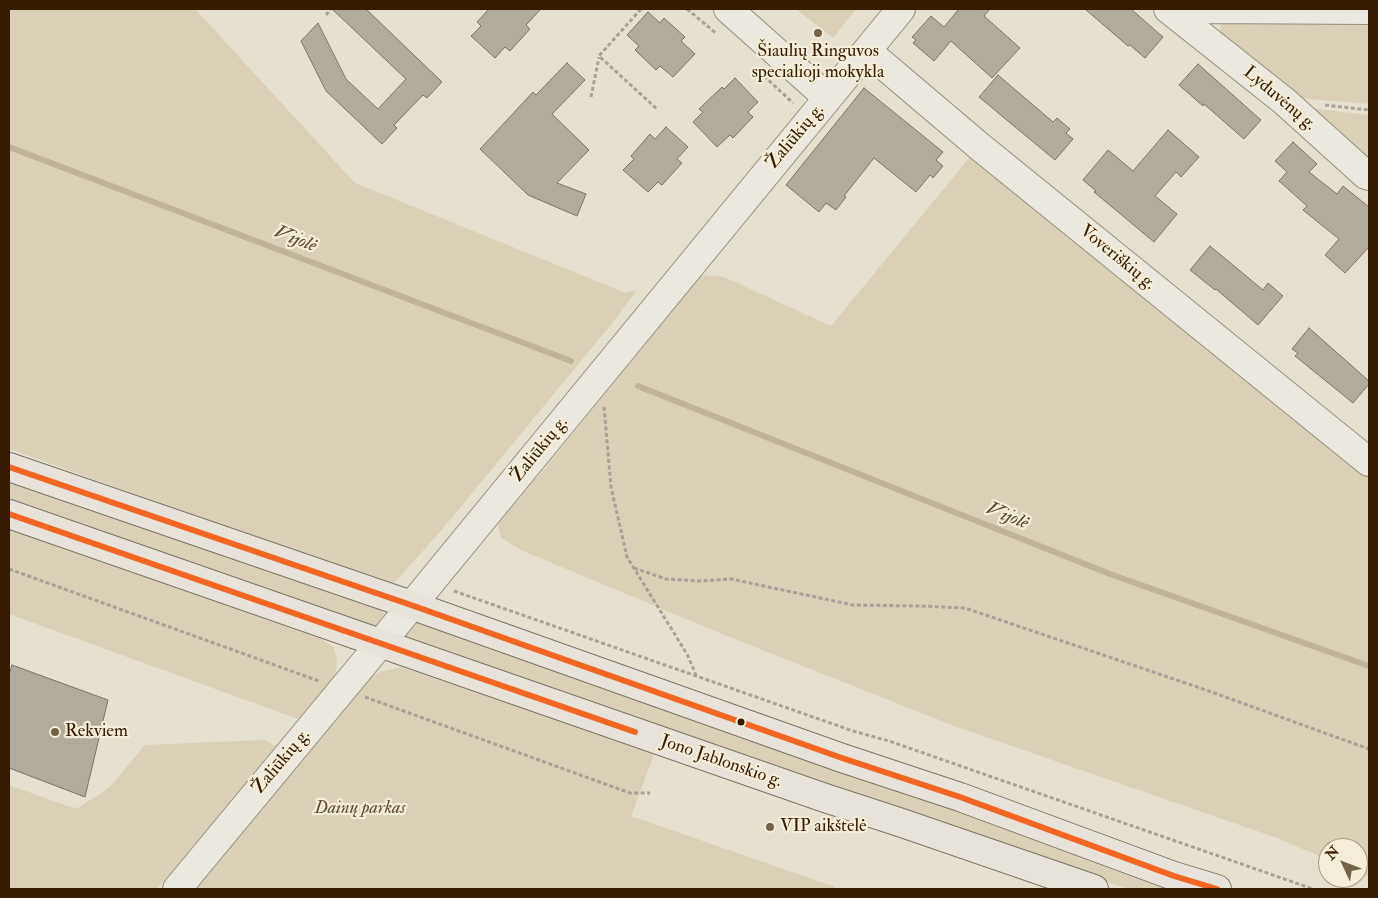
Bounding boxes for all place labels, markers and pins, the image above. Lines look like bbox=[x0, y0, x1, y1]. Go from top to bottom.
marker: Šiaulių Ringuvos specialioji mokykla bbox=[812, 27, 824, 39]
place label: Šiaulių Ringuvos specialioji mokykla bbox=[752, 41, 884, 84]
unlabelled marker bbox=[736, 717, 746, 727]
place label: Rekviem bbox=[65, 721, 128, 743]
marker: Rekviem bbox=[49, 726, 61, 738]
place label: VIP aikštelė bbox=[780, 816, 867, 838]
marker: VIP aikštelė bbox=[764, 821, 776, 833]

